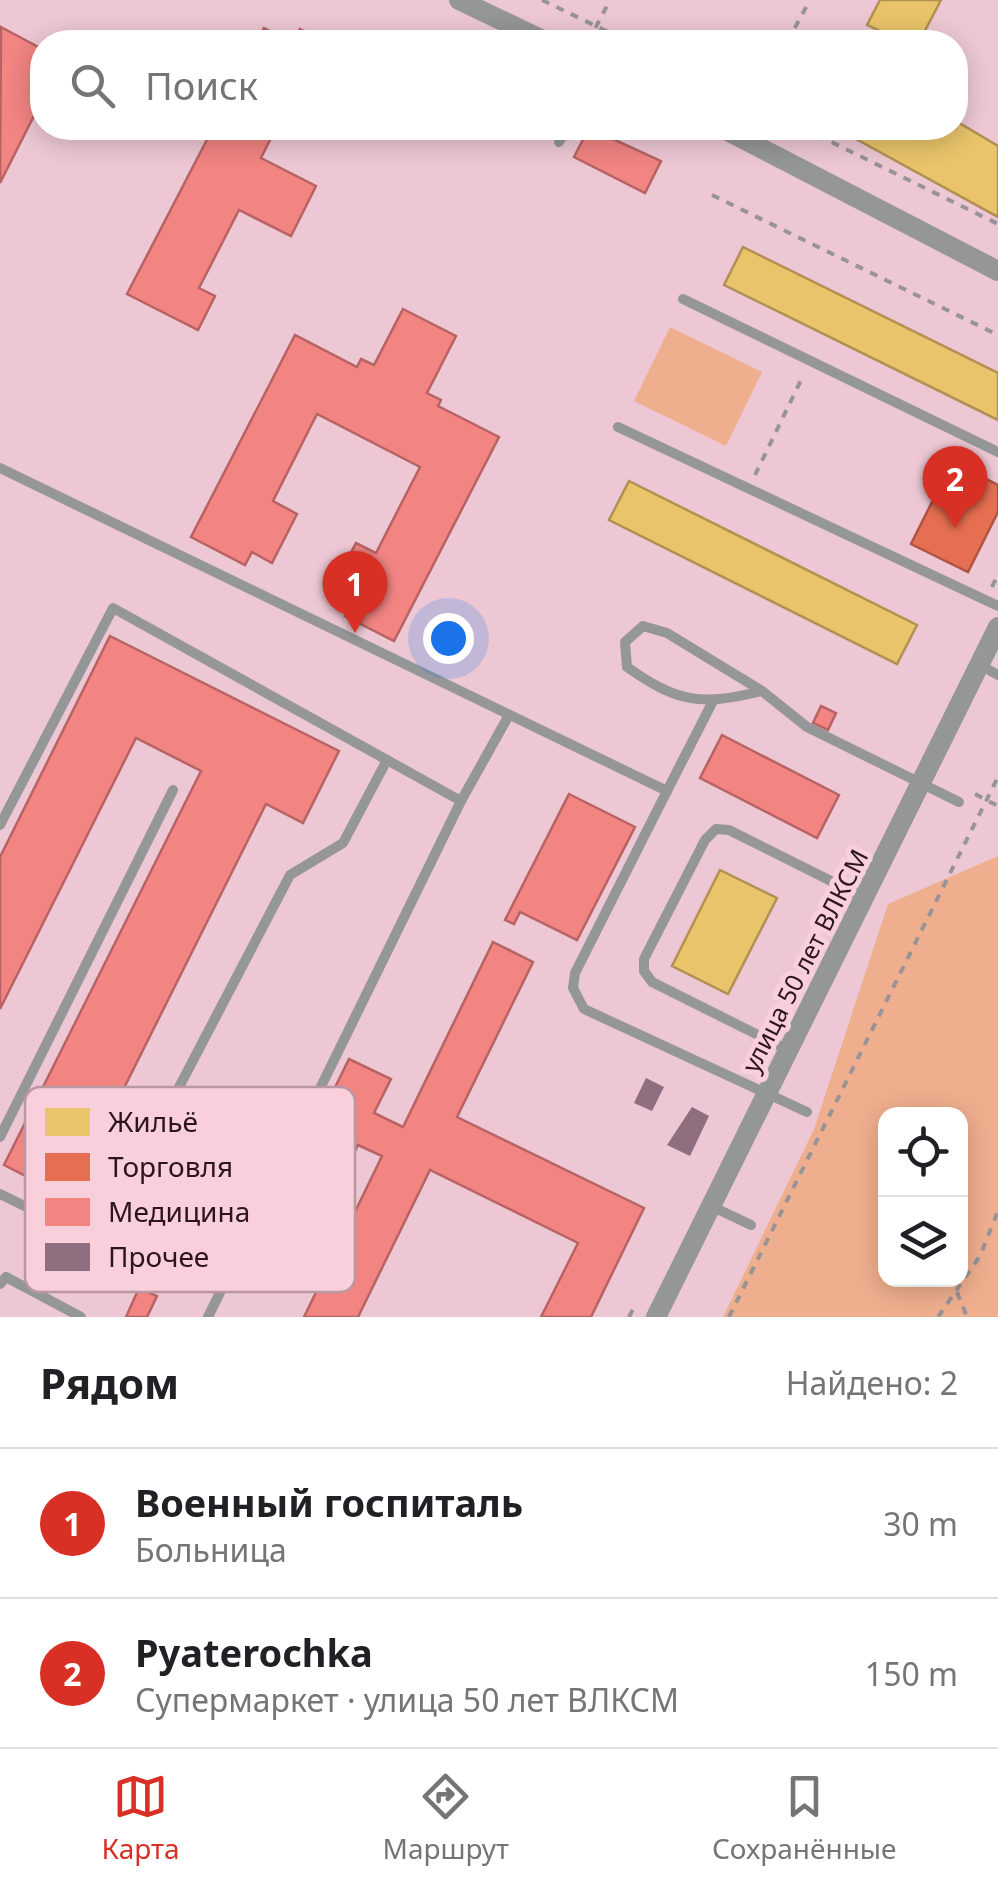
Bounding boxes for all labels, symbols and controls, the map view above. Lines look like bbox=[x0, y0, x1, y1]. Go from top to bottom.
search box bbox=[30, 30, 968, 140]
icon: search bbox=[65, 58, 120, 113]
text: Поиск bbox=[145, 59, 258, 111]
pin: 2 bbox=[922, 446, 988, 528]
pin: 1 bbox=[322, 550, 388, 633]
your location bbox=[423, 613, 474, 664]
street label: улица 50 лет ВЛКСМ bbox=[733, 843, 875, 1078]
legend bbox=[25, 1087, 355, 1292]
text: Жильё bbox=[108, 1102, 198, 1140]
map controls bbox=[878, 1107, 968, 1287]
button: locate bbox=[878, 1107, 968, 1197]
text: Торговля bbox=[108, 1147, 233, 1185]
text: Медицина bbox=[108, 1192, 250, 1230]
button: layers bbox=[878, 1197, 968, 1287]
text: Прочее bbox=[108, 1237, 209, 1275]
text: Рядом bbox=[40, 1354, 179, 1411]
text: Найдено: 2 bbox=[786, 1361, 958, 1404]
text: Военный госпиталь bbox=[135, 1476, 523, 1528]
text: 1 bbox=[63, 1502, 82, 1545]
text: 30 m bbox=[883, 1502, 958, 1545]
text: Больница bbox=[135, 1528, 287, 1571]
text: Pyaterochka bbox=[135, 1626, 373, 1678]
text: 2 bbox=[63, 1652, 82, 1695]
text: 150 m bbox=[865, 1652, 958, 1695]
text: Супермаркет · улица 50 лет ВЛКСМ bbox=[135, 1678, 679, 1721]
tab: Карта bbox=[101, 1769, 180, 1867]
tab: Маршрут bbox=[383, 1769, 509, 1867]
tab: Сохранённые bbox=[712, 1769, 897, 1867]

